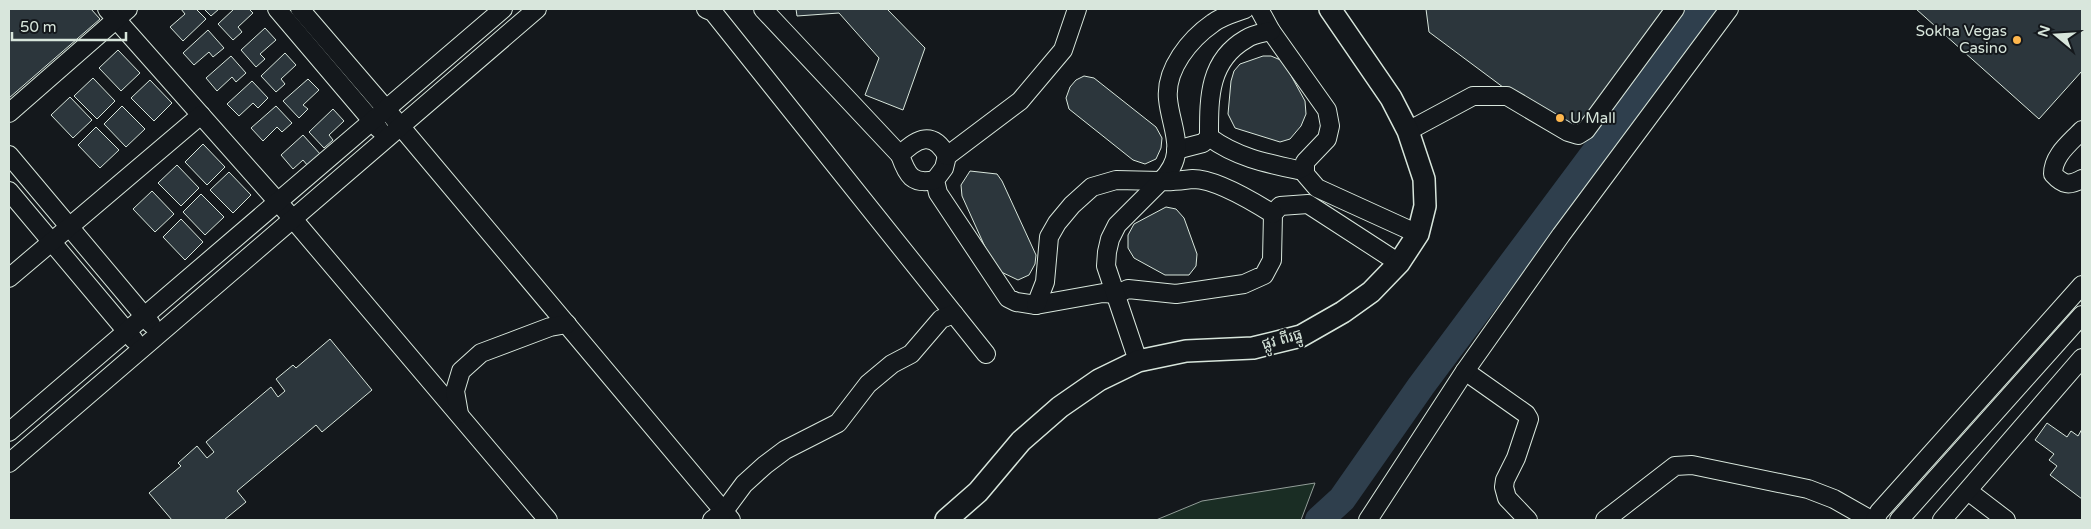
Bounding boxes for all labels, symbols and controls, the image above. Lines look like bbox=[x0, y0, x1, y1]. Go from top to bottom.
scale bar bbox=[12, 10, 126, 42]
north arrow bbox=[2031, 10, 2081, 60]
text: 50 m bbox=[20, 18, 57, 36]
place label: Sokha Vegas Casino bbox=[1916, 22, 2007, 57]
text: N bbox=[2034, 23, 2054, 39]
marker: Sokha Vegas Casino bbox=[2011, 34, 2023, 46]
place label: U Mall bbox=[1570, 109, 1616, 127]
marker: U Mall bbox=[1554, 112, 1566, 124]
street label: ផ្លូវ ពីរធ្នូ bbox=[1259, 325, 1306, 358]

